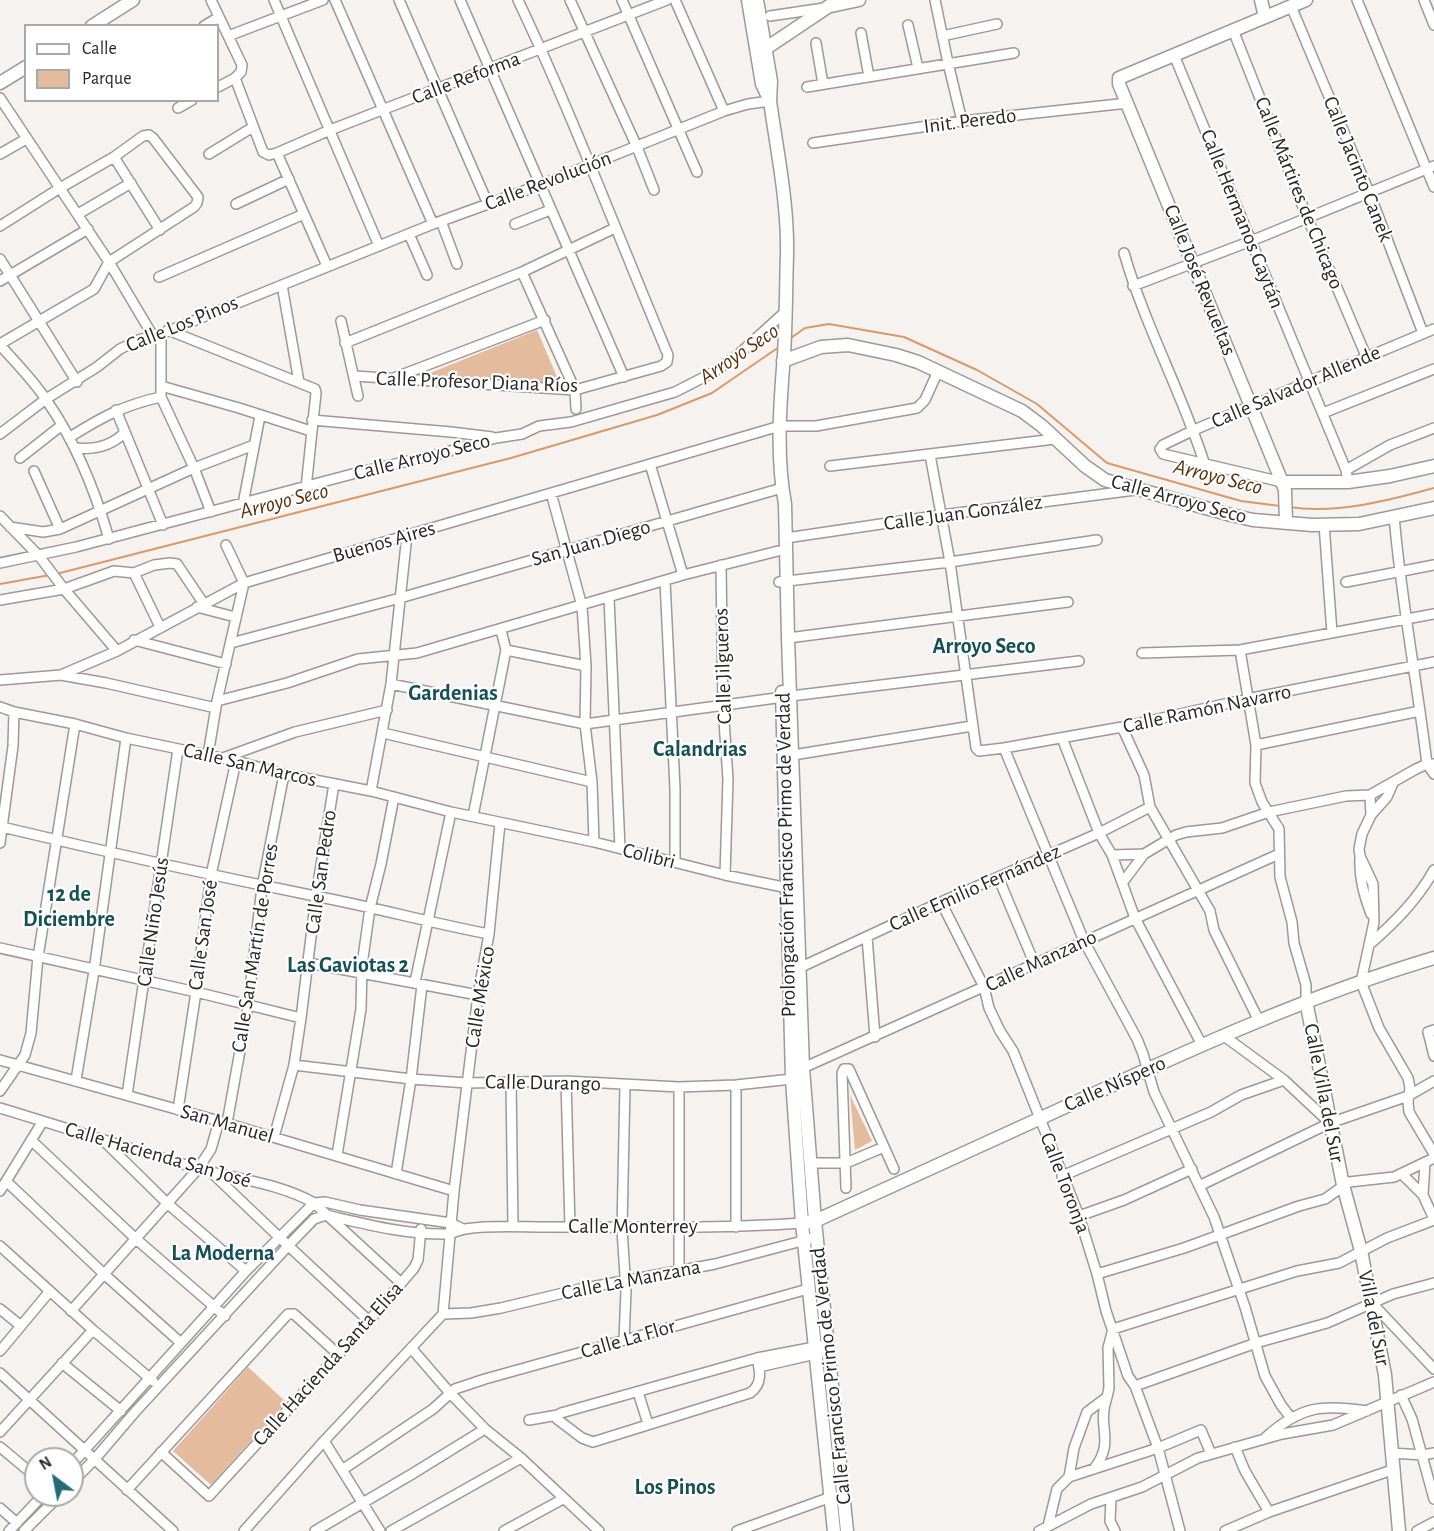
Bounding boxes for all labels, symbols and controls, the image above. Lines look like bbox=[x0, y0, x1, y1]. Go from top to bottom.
legend bbox=[24, 24, 219, 102]
text: Calle bbox=[82, 40, 117, 58]
street label: Calle Reforma bbox=[408, 46, 524, 110]
text: Parque bbox=[82, 70, 131, 88]
street label: Calle Mártires de Chicago bbox=[1249, 93, 1349, 293]
street label: Calle Jacinto Canek bbox=[1317, 93, 1399, 245]
street label: Init. Peredo bbox=[922, 103, 1018, 139]
street label: Calle Hermanos Gaytán bbox=[1195, 126, 1289, 312]
street label: Calle Revolución bbox=[481, 145, 615, 217]
street label: Calle José Revueltas bbox=[1158, 201, 1242, 359]
street label: Calle Los Pinos bbox=[122, 290, 242, 358]
water label: Arroyo Seco bbox=[694, 318, 784, 390]
street label: Calle Salvador Allende bbox=[1208, 340, 1384, 434]
street label: Calle Profesor Diana Ríos bbox=[376, 366, 578, 398]
street label: Calle Arroyo Seco bbox=[351, 428, 493, 486]
water label: Arroyo Seco bbox=[1171, 453, 1265, 501]
street label: Calle Arroyo Seco bbox=[1108, 469, 1250, 529]
water label: Arroyo Seco bbox=[237, 477, 331, 525]
street label: Calle Juan González bbox=[882, 489, 1044, 537]
street label: San Juan Diego bbox=[529, 514, 653, 572]
street label: Buenos Aires bbox=[330, 515, 438, 569]
street label: Calle Jilgueros bbox=[708, 607, 738, 725]
district label: Arroyo Seco bbox=[932, 633, 1036, 659]
street label: Calle Ramón Navarro bbox=[1121, 679, 1293, 739]
district label: Gardenias bbox=[408, 680, 498, 706]
street label: Prolongación Francisco Primo de Verdad bbox=[771, 692, 801, 1018]
district label: Calandrias bbox=[653, 736, 747, 762]
street label: Calle San Marcos bbox=[181, 737, 319, 793]
street label: Calle San Pedro bbox=[300, 808, 342, 936]
street label: Colibri bbox=[620, 837, 678, 875]
street label: Calle Emilio Fernández bbox=[885, 839, 1065, 937]
street label: Calle San Martín de Porres bbox=[226, 842, 284, 1054]
street label: Calle Niño Jesús bbox=[131, 856, 175, 988]
street label: Calle San José bbox=[183, 878, 223, 992]
district label: 12 de Diciembre bbox=[23, 881, 115, 932]
street label: Calle Manzano bbox=[981, 924, 1101, 998]
street label: Calle México bbox=[460, 944, 500, 1050]
district label: Las Gaviotas 2 bbox=[287, 952, 409, 978]
street label: Calle Villa del Sur bbox=[1298, 1021, 1350, 1165]
street label: Calle Níspero bbox=[1060, 1050, 1170, 1118]
street label: Calle Durango bbox=[485, 1069, 601, 1097]
street label: San Manuel bbox=[178, 1099, 276, 1149]
street label: Calle Hacienda San José bbox=[62, 1116, 254, 1194]
street label: Calle Toronja bbox=[1034, 1129, 1096, 1237]
street label: Calle Monterrey bbox=[568, 1214, 698, 1240]
district label: La Moderna bbox=[171, 1240, 275, 1266]
street label: Calle Francisco Primo de Verdad bbox=[805, 1246, 857, 1506]
street label: Calle La Manzana bbox=[559, 1254, 703, 1306]
street label: Villa del Sur bbox=[1352, 1268, 1396, 1368]
street label: Calle Hacienda Santa Elisa bbox=[247, 1276, 409, 1452]
street label: Calle La Flor bbox=[578, 1313, 678, 1365]
north arrow bbox=[24, 1447, 84, 1507]
text: N bbox=[37, 1454, 54, 1473]
district label: Los Pinos bbox=[635, 1474, 715, 1500]

